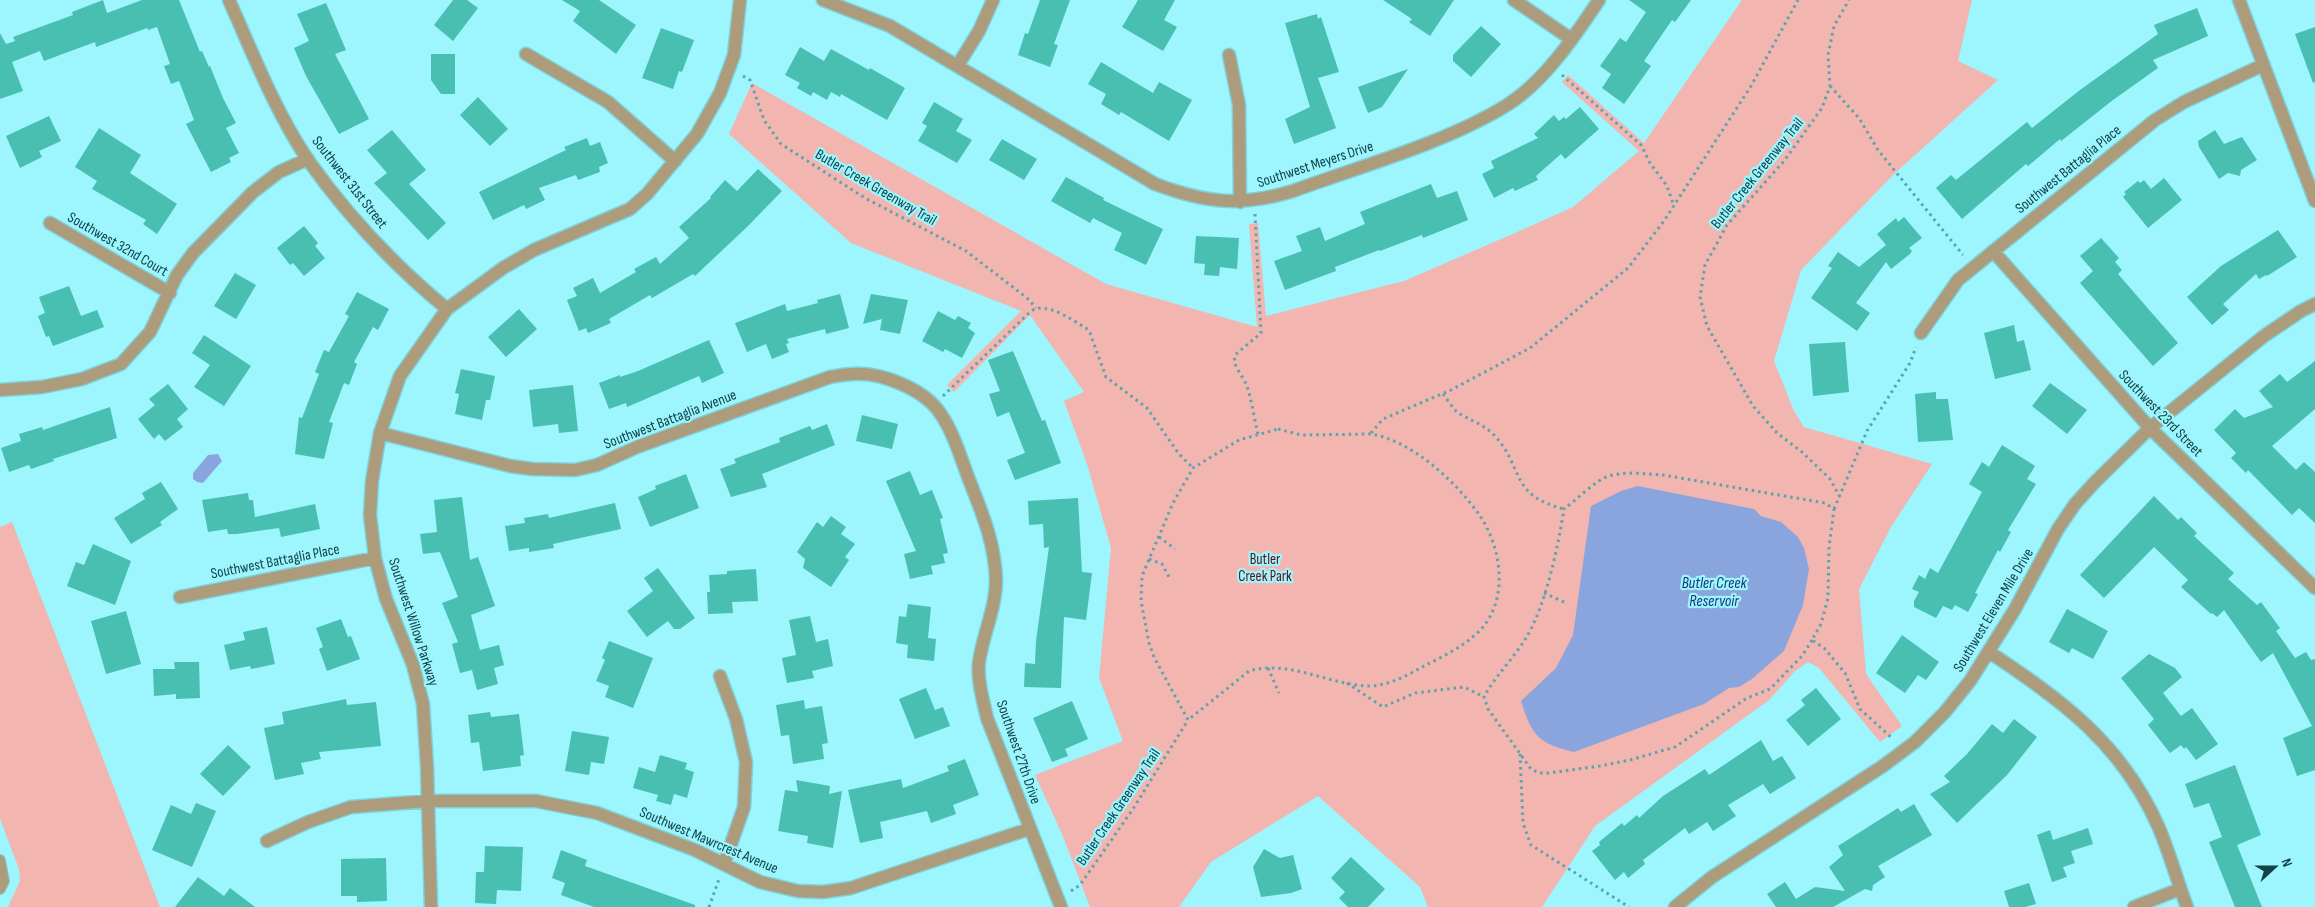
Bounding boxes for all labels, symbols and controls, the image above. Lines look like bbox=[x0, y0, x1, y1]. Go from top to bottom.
street label: Butler Creek Greenway Trail bbox=[1707, 114, 1808, 233]
street label: Southwest Battaglia Place bbox=[2011, 121, 2125, 218]
street label: Southwest 31st Street bbox=[308, 132, 392, 233]
street label: Southwest Meyers Drive bbox=[1255, 137, 1376, 192]
street label: Butler Creek Greenway Trail bbox=[812, 145, 940, 230]
street label: Southwest 32nd Court bbox=[64, 208, 172, 281]
street label: Southwest 23rd Street bbox=[2114, 366, 2207, 461]
street label: Southwest Battaglia Avenue bbox=[601, 385, 739, 454]
street label: Southwest Battaglia Place bbox=[209, 540, 341, 583]
street label: Southwest Eleven Mile Drive bbox=[1949, 545, 2038, 676]
park label: Butler Creek Park bbox=[1238, 550, 1292, 586]
street label: Southwest Willow Parkway bbox=[384, 556, 443, 689]
water label: Butler Creek Reservoir bbox=[1682, 574, 1747, 611]
street label: Southwest 27th Drive bbox=[992, 698, 1045, 807]
street label: Butler Creek Greenway Trail bbox=[1072, 745, 1165, 869]
street label: Southwest Mawrcrest Avenue bbox=[637, 803, 781, 878]
north arrow bbox=[2250, 842, 2300, 892]
text: N bbox=[2277, 856, 2296, 869]

